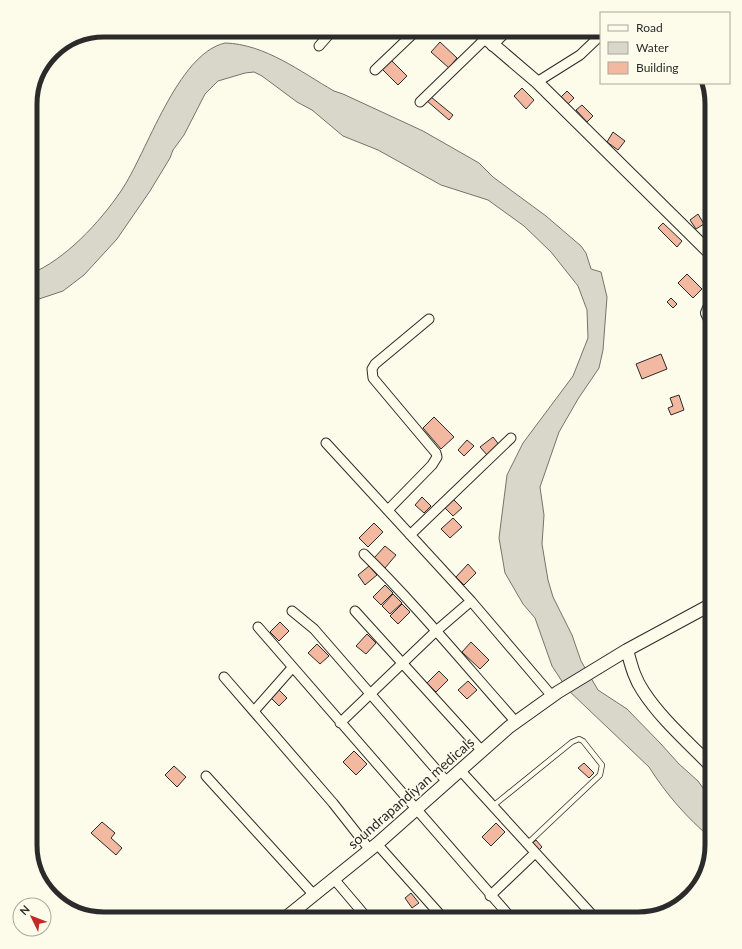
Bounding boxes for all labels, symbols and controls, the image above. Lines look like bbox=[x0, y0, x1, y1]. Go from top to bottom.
legend bbox=[600, 12, 730, 84]
text: Road bbox=[636, 20, 663, 35]
text: Water bbox=[636, 40, 669, 55]
text: Building bbox=[636, 60, 679, 75]
street label: soundrapandiyan medicals bbox=[344, 733, 477, 852]
north arrow bbox=[12, 897, 52, 937]
text: N bbox=[17, 902, 32, 917]

